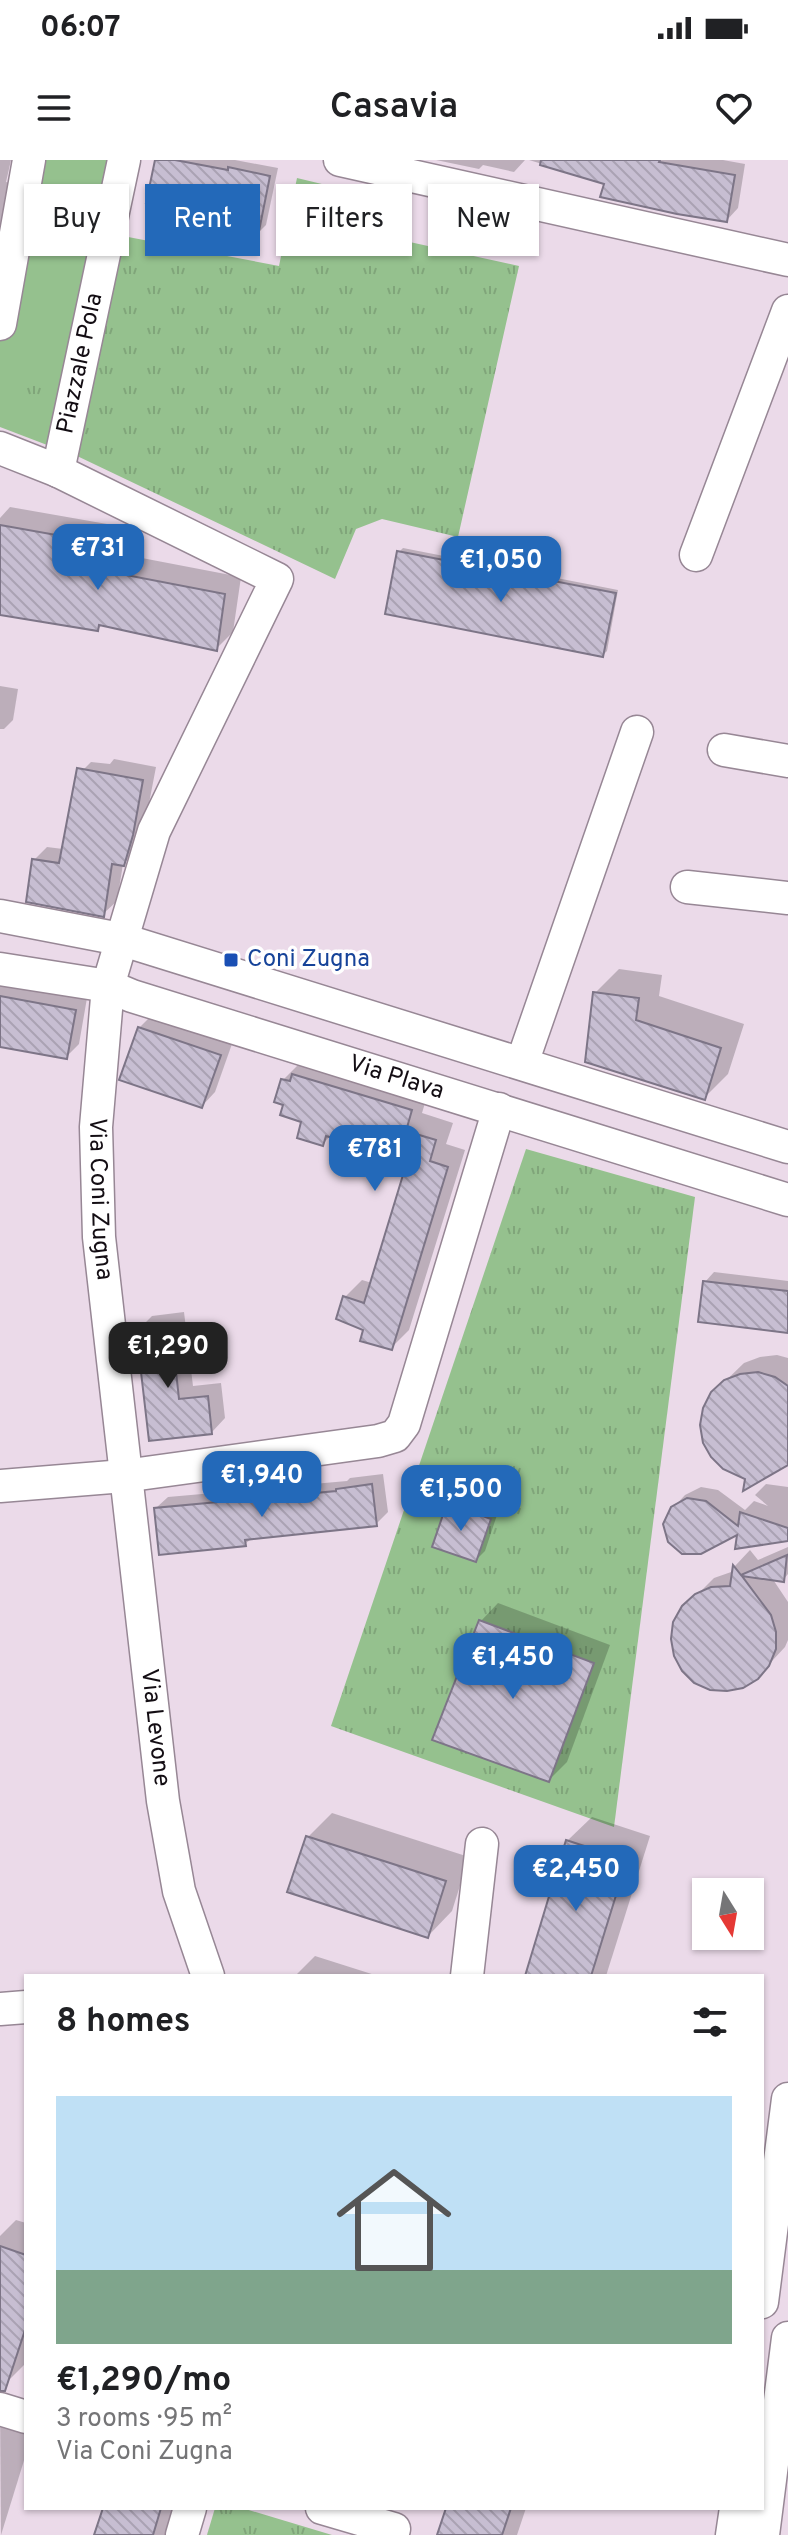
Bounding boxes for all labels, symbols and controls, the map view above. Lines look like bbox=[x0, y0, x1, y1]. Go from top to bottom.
text: 06:07 bbox=[40, 10, 121, 47]
text: Casavia bbox=[330, 85, 458, 131]
icon: menu bbox=[32, 86, 76, 130]
icon: heart bbox=[712, 86, 756, 130]
chip: Buy bbox=[24, 184, 129, 256]
chip: Rent bbox=[145, 184, 260, 256]
chip: Filters bbox=[276, 184, 412, 256]
chip: New bbox=[428, 184, 539, 256]
street label: Piazzale Pola bbox=[51, 290, 110, 437]
pin: €731 bbox=[51, 524, 145, 592]
text: €731 bbox=[70, 533, 126, 566]
pin: €1,050 bbox=[436, 536, 566, 604]
text: €1,050 bbox=[459, 545, 543, 578]
place label: Coni Zugna bbox=[247, 945, 370, 975]
marker: Coni Zugna bbox=[222, 951, 240, 969]
street label: Via Plava bbox=[345, 1049, 448, 1107]
street label: Via Coni Zugna bbox=[81, 1116, 119, 1282]
pin: €781 bbox=[328, 1125, 422, 1193]
text: €781 bbox=[347, 1134, 403, 1167]
pin: €1,290 bbox=[103, 1322, 233, 1390]
text: €1,290 bbox=[127, 1331, 209, 1364]
pin: €1,940 bbox=[197, 1451, 327, 1519]
text: €1,940 bbox=[220, 1460, 304, 1493]
pin: €1,500 bbox=[396, 1465, 526, 1533]
text: €1,500 bbox=[419, 1474, 503, 1507]
pin: €1,450 bbox=[448, 1633, 578, 1701]
text: €1,450 bbox=[471, 1642, 555, 1675]
street label: Via Levone bbox=[133, 1667, 176, 1788]
pin: €2,450 bbox=[511, 1845, 641, 1913]
text: €2,450 bbox=[532, 1854, 620, 1887]
north arrow bbox=[692, 1878, 764, 1950]
map controls bbox=[692, 1878, 764, 1950]
icon: filters bbox=[688, 2000, 732, 2044]
text: 8 homes bbox=[56, 2001, 190, 2044]
icon: home bbox=[322, 2148, 466, 2292]
text: €1,290/mo bbox=[56, 2360, 231, 2403]
text: 3 rooms · 95 m² bbox=[56, 2403, 232, 2436]
text: Via Coni Zugna bbox=[56, 2436, 233, 2469]

